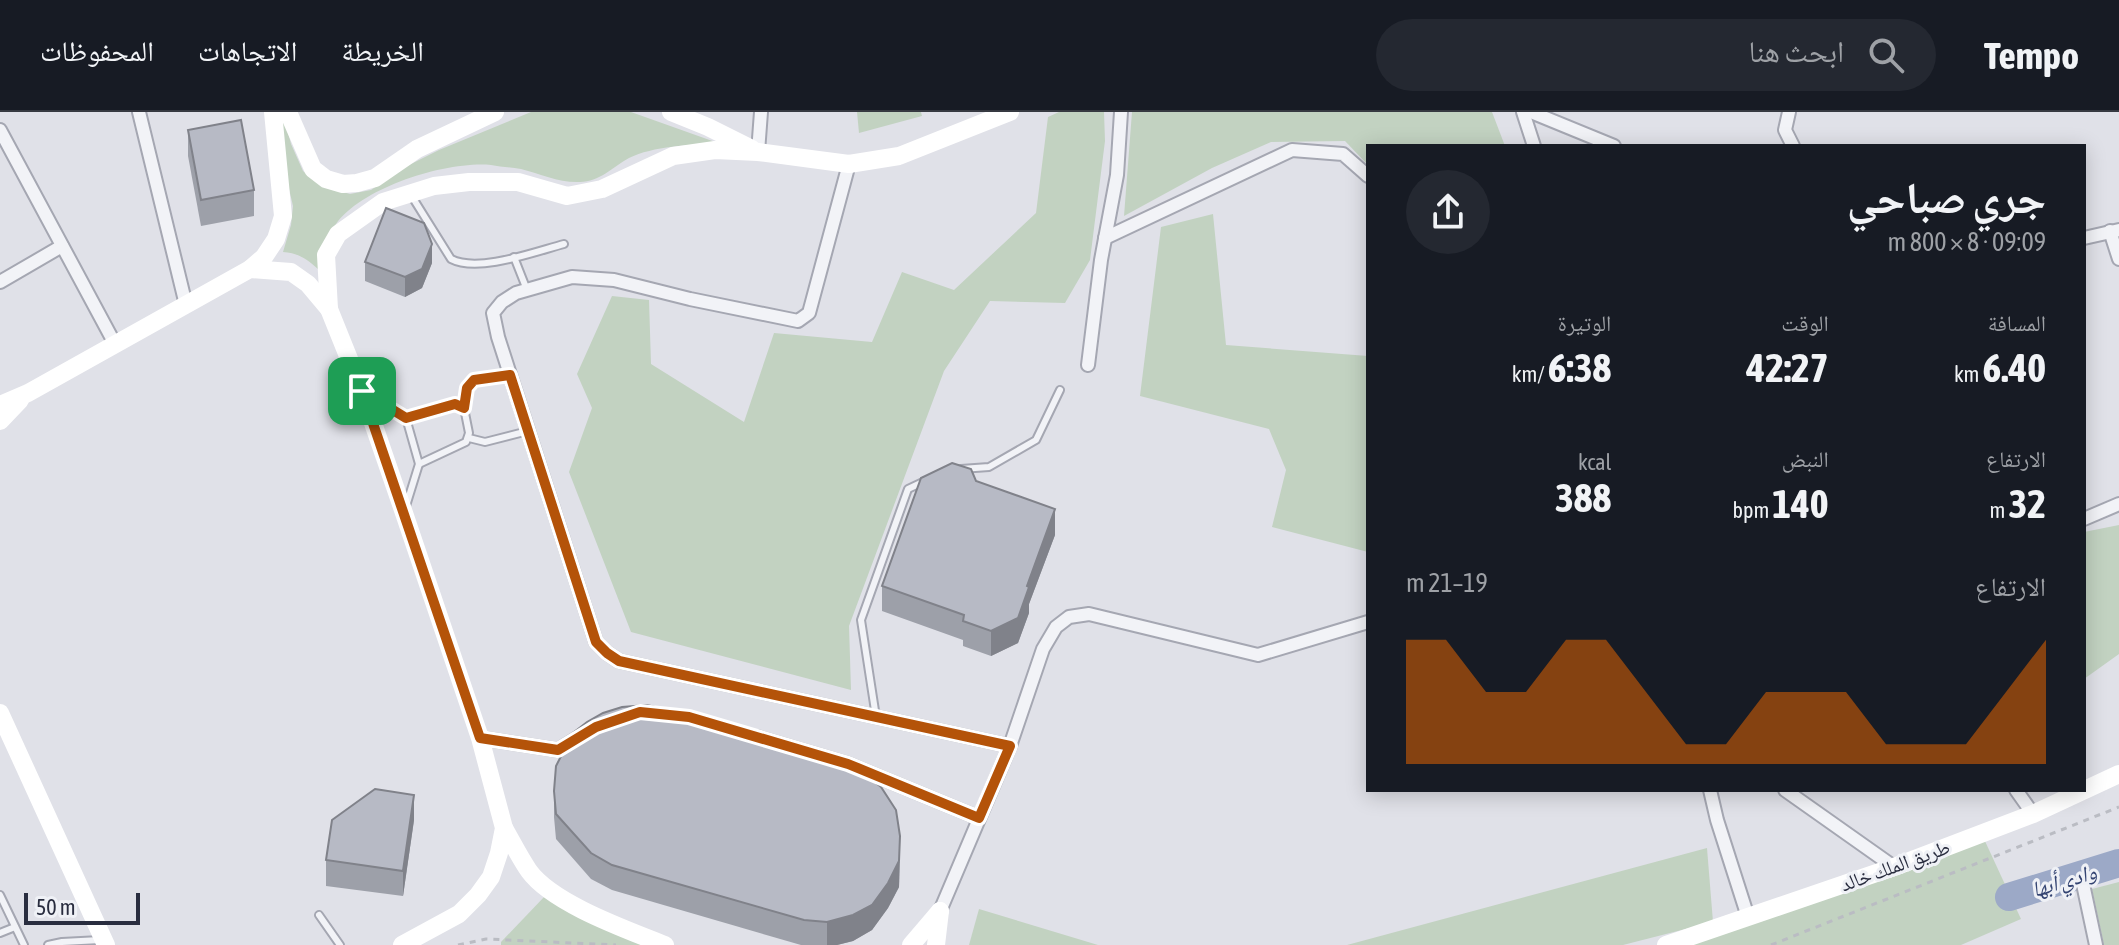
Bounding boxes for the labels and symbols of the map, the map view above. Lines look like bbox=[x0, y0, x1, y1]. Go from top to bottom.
pin bbox=[328, 357, 396, 425]
street label: طريق الملك خالد bbox=[1837, 835, 1953, 896]
water label: وادي أبها bbox=[2028, 858, 2101, 907]
scale bar bbox=[24, 889, 140, 925]

